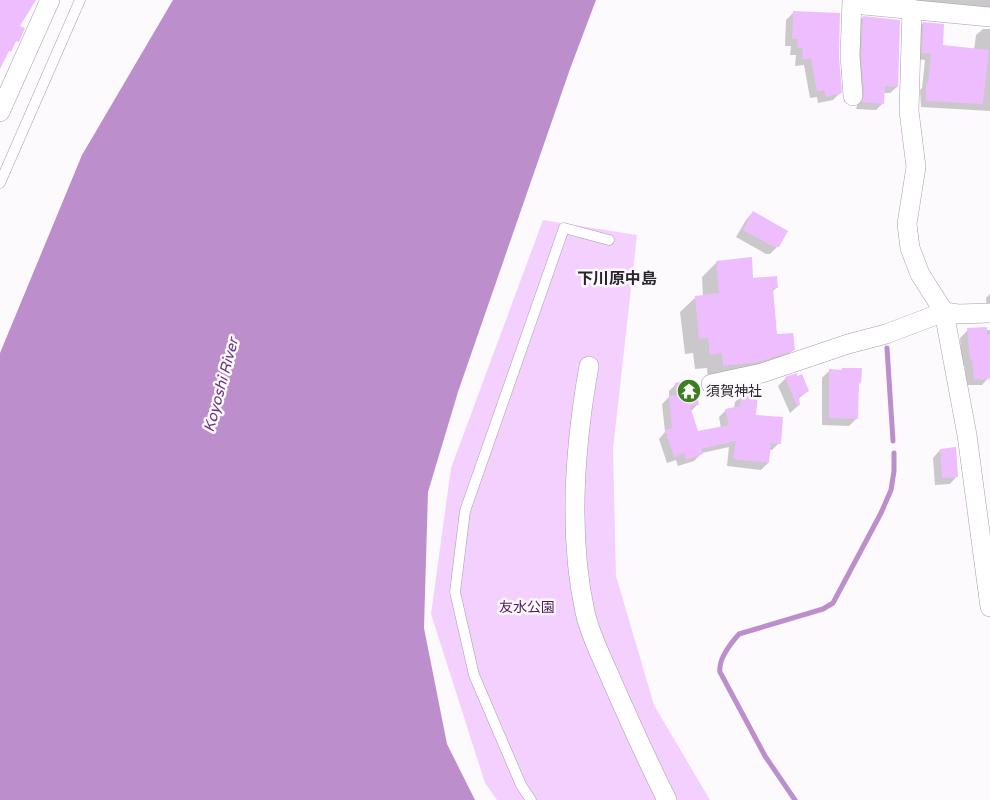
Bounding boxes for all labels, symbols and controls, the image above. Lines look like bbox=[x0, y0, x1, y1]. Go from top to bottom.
district label: 下川原中島 bbox=[577, 269, 657, 289]
water label: Koyoshi River bbox=[200, 334, 243, 434]
temple icon: 須賀神社 bbox=[676, 378, 702, 404]
place label: 須賀神社 bbox=[706, 383, 762, 400]
park label: 友水公園 bbox=[499, 599, 555, 616]

